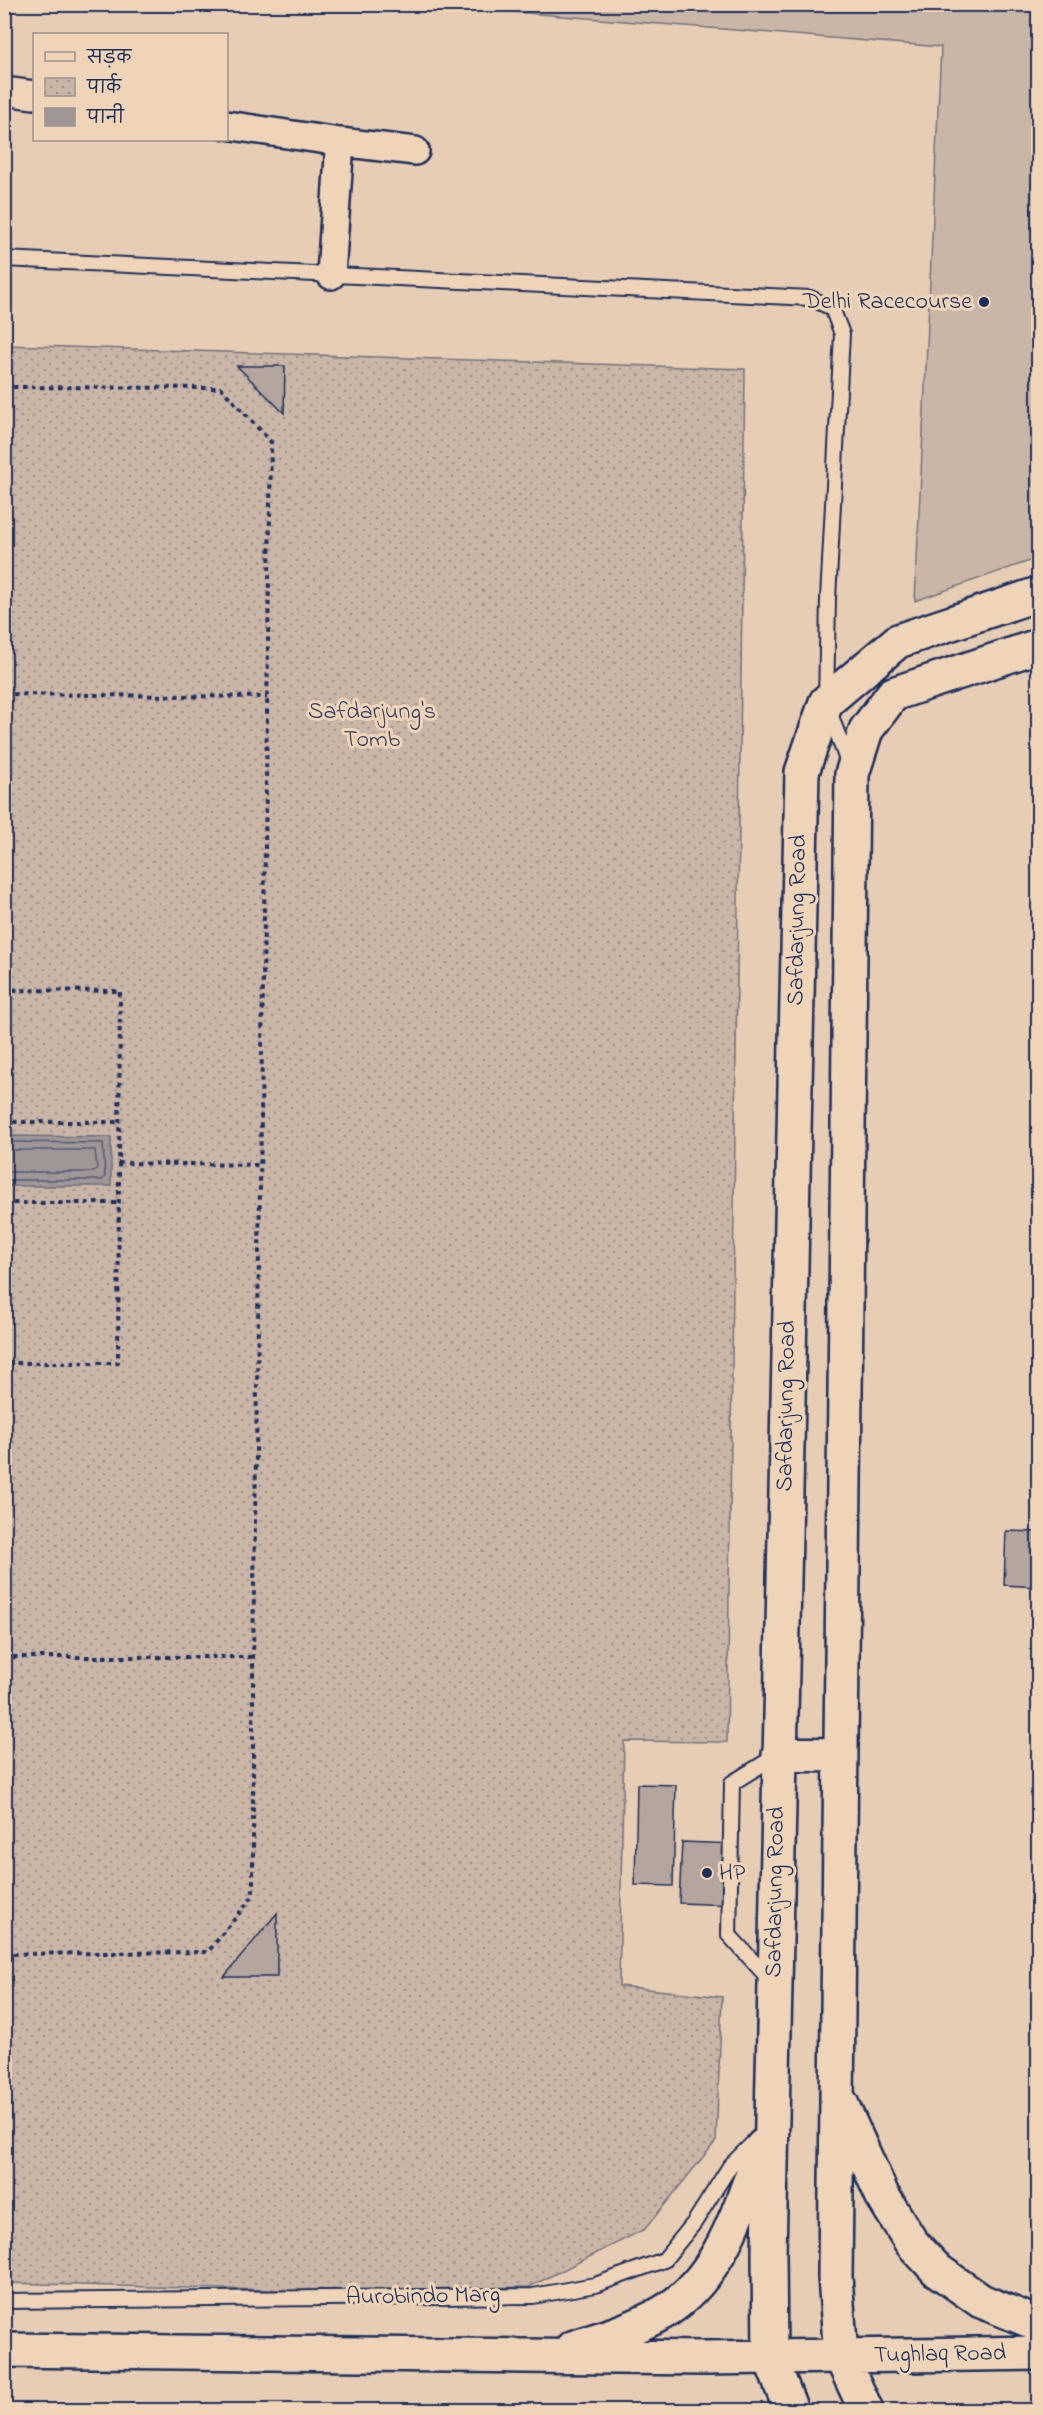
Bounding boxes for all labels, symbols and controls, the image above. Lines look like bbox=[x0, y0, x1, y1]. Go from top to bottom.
legend bbox=[33, 33, 228, 141]
text: सड़क bbox=[86, 46, 132, 72]
text: पार्क bbox=[86, 73, 122, 102]
text: पानी bbox=[86, 103, 125, 132]
place label: Delhi Racecourse bbox=[802, 285, 972, 320]
marker: Delhi Racecourse bbox=[977, 295, 991, 309]
park label: Safdarjung's Tomb bbox=[308, 695, 436, 758]
street label: Safdarjung Road bbox=[779, 834, 817, 1006]
street label: Safdarjung Road bbox=[768, 1320, 806, 1492]
street label: Safdarjung Road bbox=[757, 1806, 795, 1978]
place label: HP bbox=[719, 1856, 746, 1891]
marker: HP bbox=[700, 1866, 714, 1880]
street label: Aurobindo Marg bbox=[346, 2278, 500, 2316]
street label: Tughlaq Road bbox=[874, 2336, 1007, 2374]

